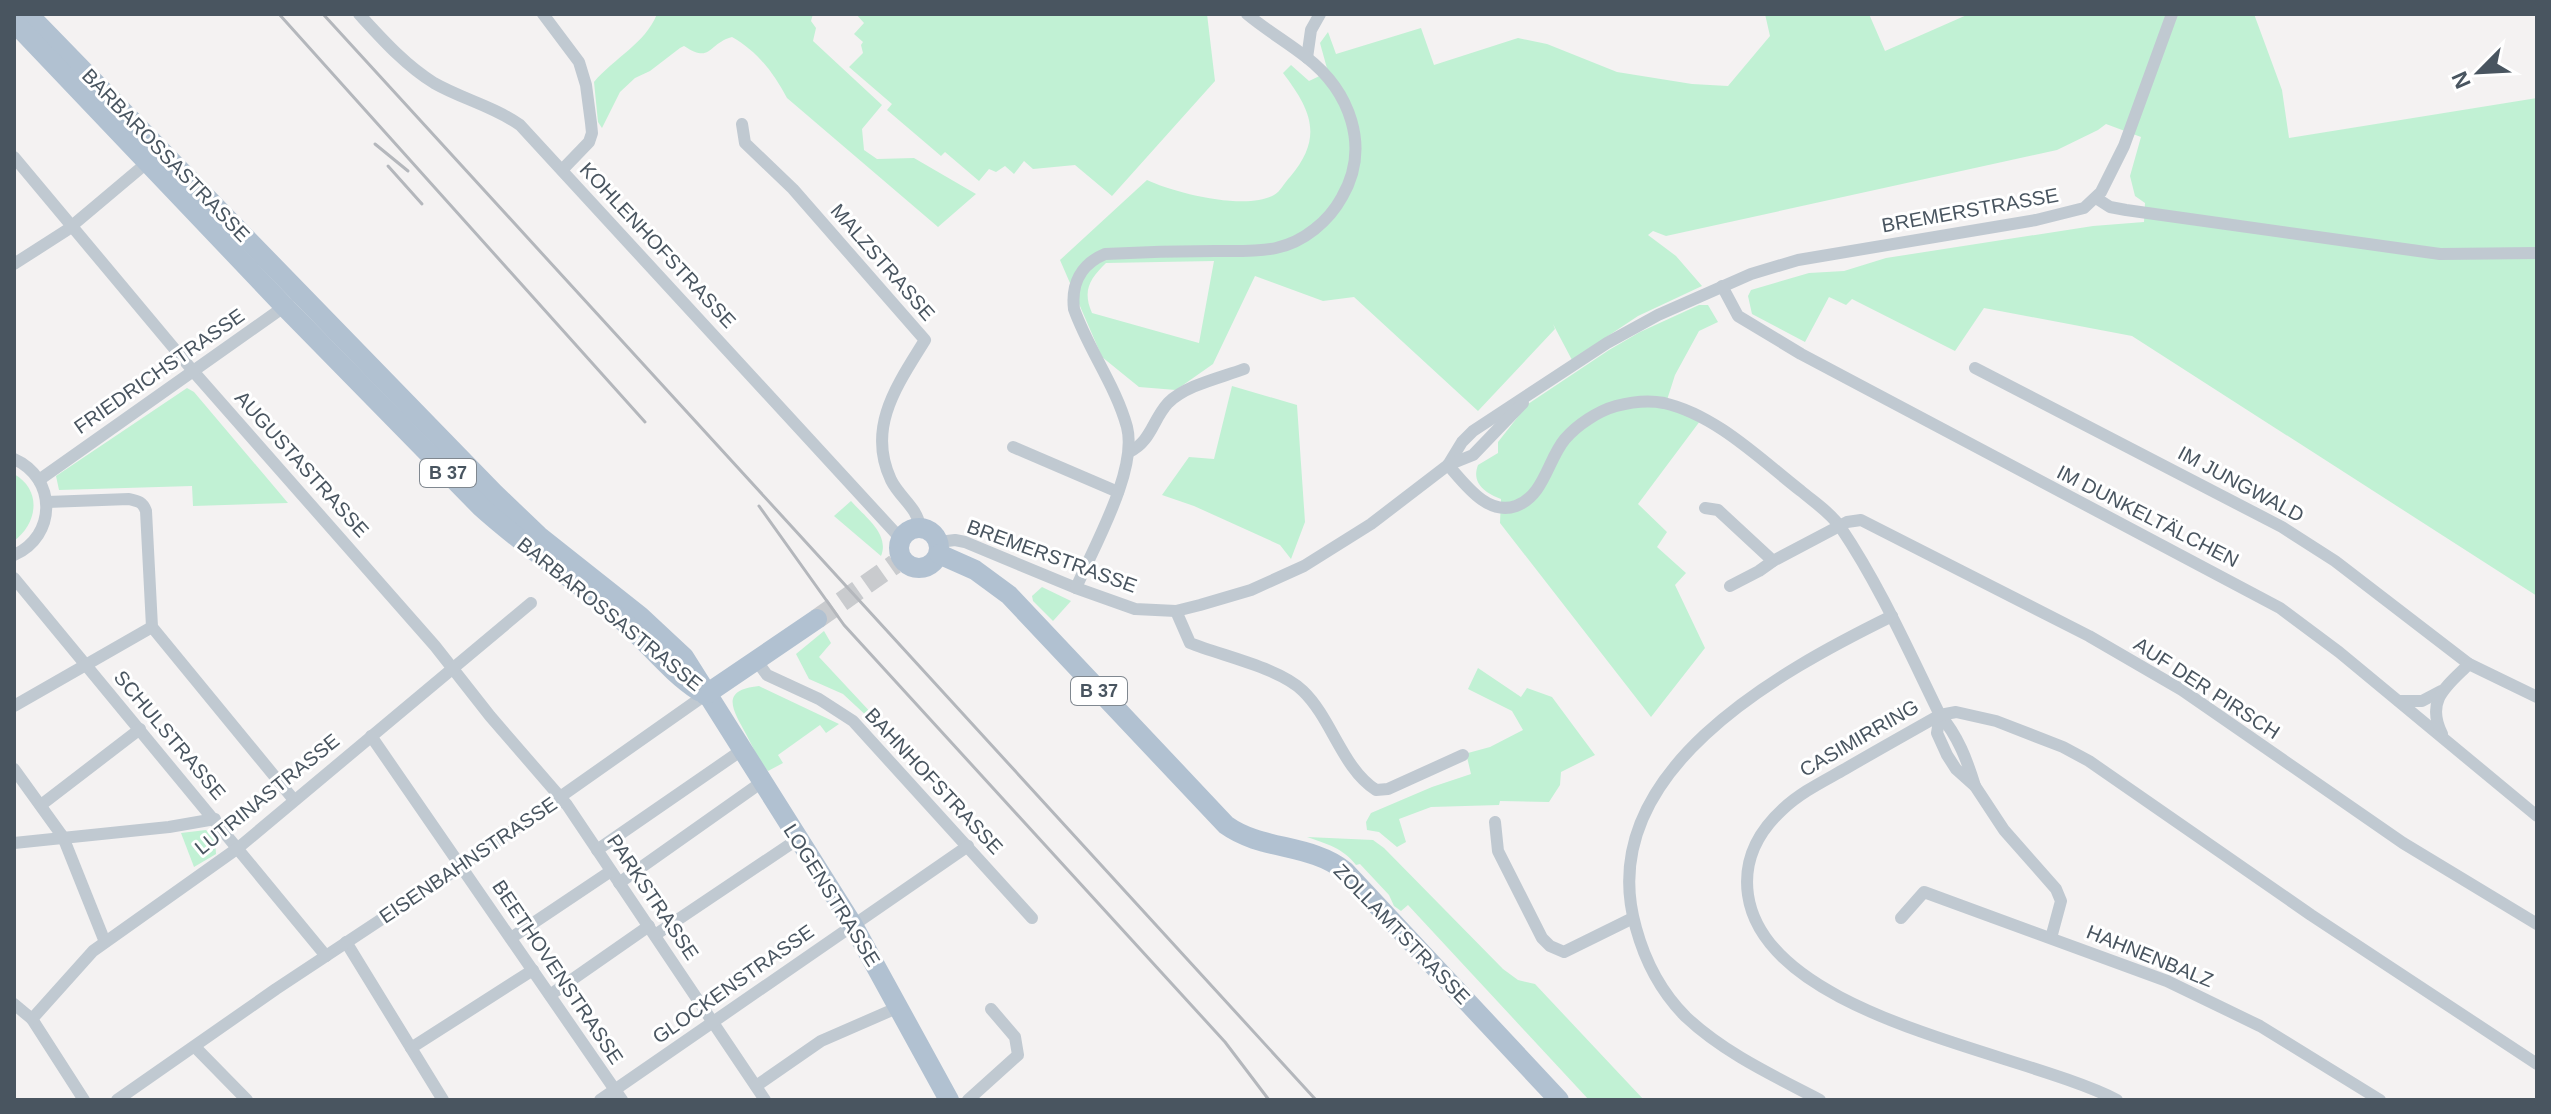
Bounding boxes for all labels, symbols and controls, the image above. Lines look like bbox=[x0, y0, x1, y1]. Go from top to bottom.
north arrow bbox=[2439, 32, 2519, 112]
street label: BARBAROSSASTRASSE bbox=[78, 64, 254, 246]
text: N bbox=[2447, 68, 2476, 92]
street label: KOHLENHOFSTRASSE bbox=[576, 158, 740, 332]
street label: BREMERSTRASSE bbox=[1880, 184, 2060, 236]
street label: MALZSTRASSE bbox=[827, 199, 939, 325]
street label: FRIEDRICHSTRASSE bbox=[70, 304, 248, 438]
street label: AUGUSTASTRASSE bbox=[231, 387, 373, 541]
street label: IM JUNGWALD bbox=[2174, 442, 2308, 526]
road number: B 37 bbox=[420, 459, 476, 487]
street label: IM DUNKELTÄLCHEN bbox=[2054, 461, 2242, 571]
street label: BREMERSTRASSE bbox=[964, 515, 1140, 597]
street label: BARBAROSSASTRASSE bbox=[513, 533, 707, 695]
street label: AUF DER PIRSCH bbox=[2130, 633, 2284, 743]
street label: SCHULSTRASSE bbox=[110, 666, 230, 804]
road number: B 37 bbox=[1071, 677, 1127, 705]
street label: CASIMIRRING bbox=[1796, 695, 1922, 781]
street label: BAHNHOFSTRASSE bbox=[861, 704, 1007, 858]
street label: LUTRINASTRASSE bbox=[191, 729, 343, 859]
street label: EISENBAHNSTRASSE bbox=[375, 792, 561, 928]
street label: LOGENSTRASSE bbox=[779, 820, 885, 970]
street label: PARKSTRASSE bbox=[603, 830, 703, 964]
street label: ZOLLAMTSTRASSE bbox=[1330, 860, 1474, 1008]
street label: BEETHOVENSTRASSE bbox=[488, 876, 628, 1068]
street label: GLOCKENSTRASSE bbox=[648, 920, 818, 1048]
street label: HAHNENBALZ bbox=[2084, 921, 2216, 991]

